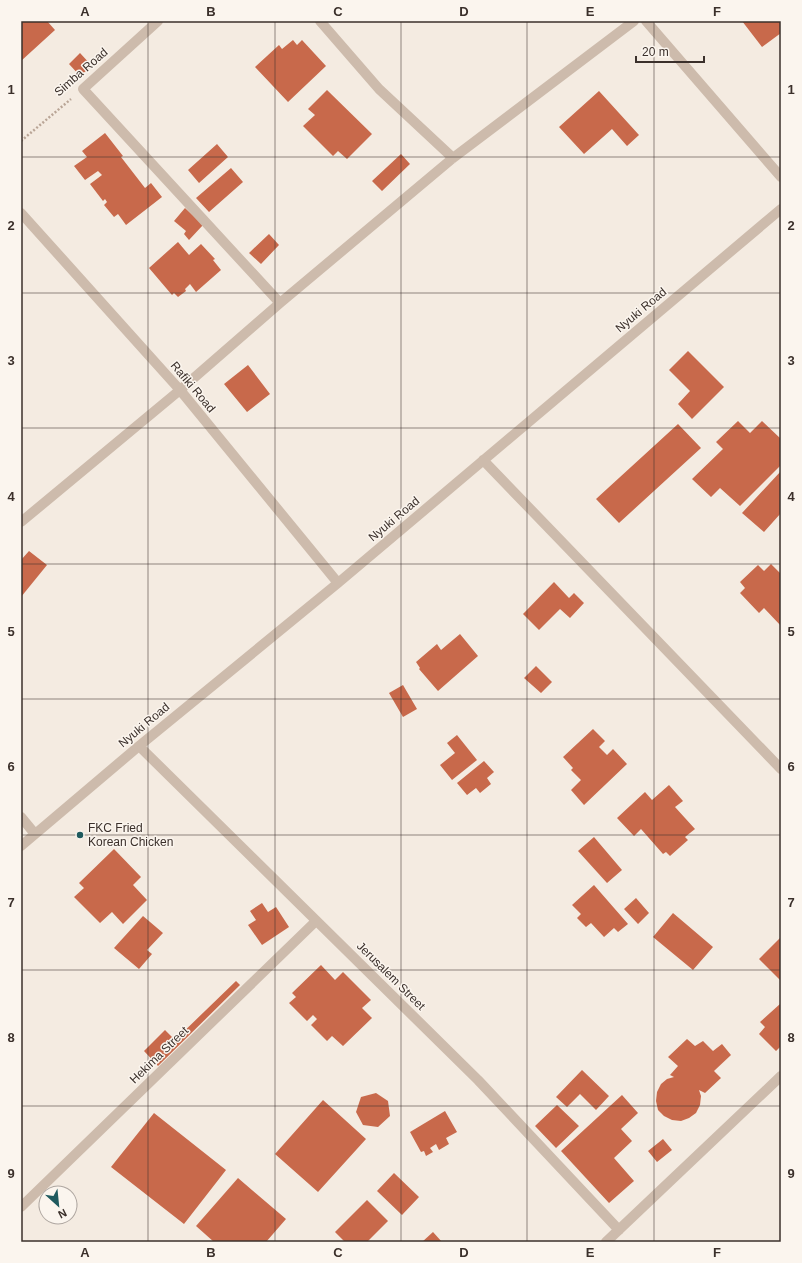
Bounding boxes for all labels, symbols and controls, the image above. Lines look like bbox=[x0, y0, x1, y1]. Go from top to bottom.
text: A bbox=[80, 4, 90, 19]
text: B bbox=[206, 4, 216, 19]
text: C bbox=[333, 4, 343, 19]
text: D bbox=[459, 4, 469, 19]
text: E bbox=[586, 4, 595, 19]
text: F bbox=[713, 4, 721, 19]
scale bar bbox=[636, 38, 704, 64]
street label: Simba Road bbox=[51, 45, 111, 99]
text: 20 m bbox=[642, 45, 669, 59]
text: 1 bbox=[7, 82, 15, 97]
text: 1 bbox=[787, 82, 795, 97]
text: 2 bbox=[7, 218, 15, 233]
text: 2 bbox=[787, 218, 795, 233]
street label: Nyuki Road bbox=[613, 285, 669, 335]
text: 3 bbox=[7, 353, 15, 368]
text: 3 bbox=[787, 353, 795, 368]
street label: Rafiki Road bbox=[168, 359, 218, 415]
text: 4 bbox=[7, 489, 15, 504]
text: 4 bbox=[787, 489, 795, 504]
street label: Nyuki Road bbox=[366, 494, 422, 544]
text: 5 bbox=[7, 624, 15, 639]
text: 5 bbox=[787, 624, 795, 639]
street label: Nyuki Road bbox=[116, 700, 172, 750]
text: 6 bbox=[7, 759, 15, 774]
text: 6 bbox=[787, 759, 795, 774]
place label: FKC Fried Korean Chicken bbox=[88, 821, 173, 849]
marker: FKC Fried Korean Chicken bbox=[75, 830, 85, 840]
text: 7 bbox=[7, 895, 15, 910]
text: 7 bbox=[787, 895, 795, 910]
street label: Jerusalem Street bbox=[354, 939, 428, 1013]
street label: Hekima Street bbox=[127, 1023, 192, 1086]
text: 8 bbox=[7, 1030, 15, 1045]
text: 8 bbox=[787, 1030, 795, 1045]
text: 9 bbox=[7, 1166, 15, 1181]
text: 9 bbox=[787, 1166, 795, 1181]
north arrow bbox=[38, 1185, 78, 1225]
text: N bbox=[56, 1207, 69, 1221]
text: A bbox=[80, 1245, 90, 1260]
text: B bbox=[206, 1245, 216, 1260]
text: C bbox=[333, 1245, 343, 1260]
text: D bbox=[459, 1245, 469, 1260]
text: E bbox=[586, 1245, 595, 1260]
text: F bbox=[713, 1245, 721, 1260]

